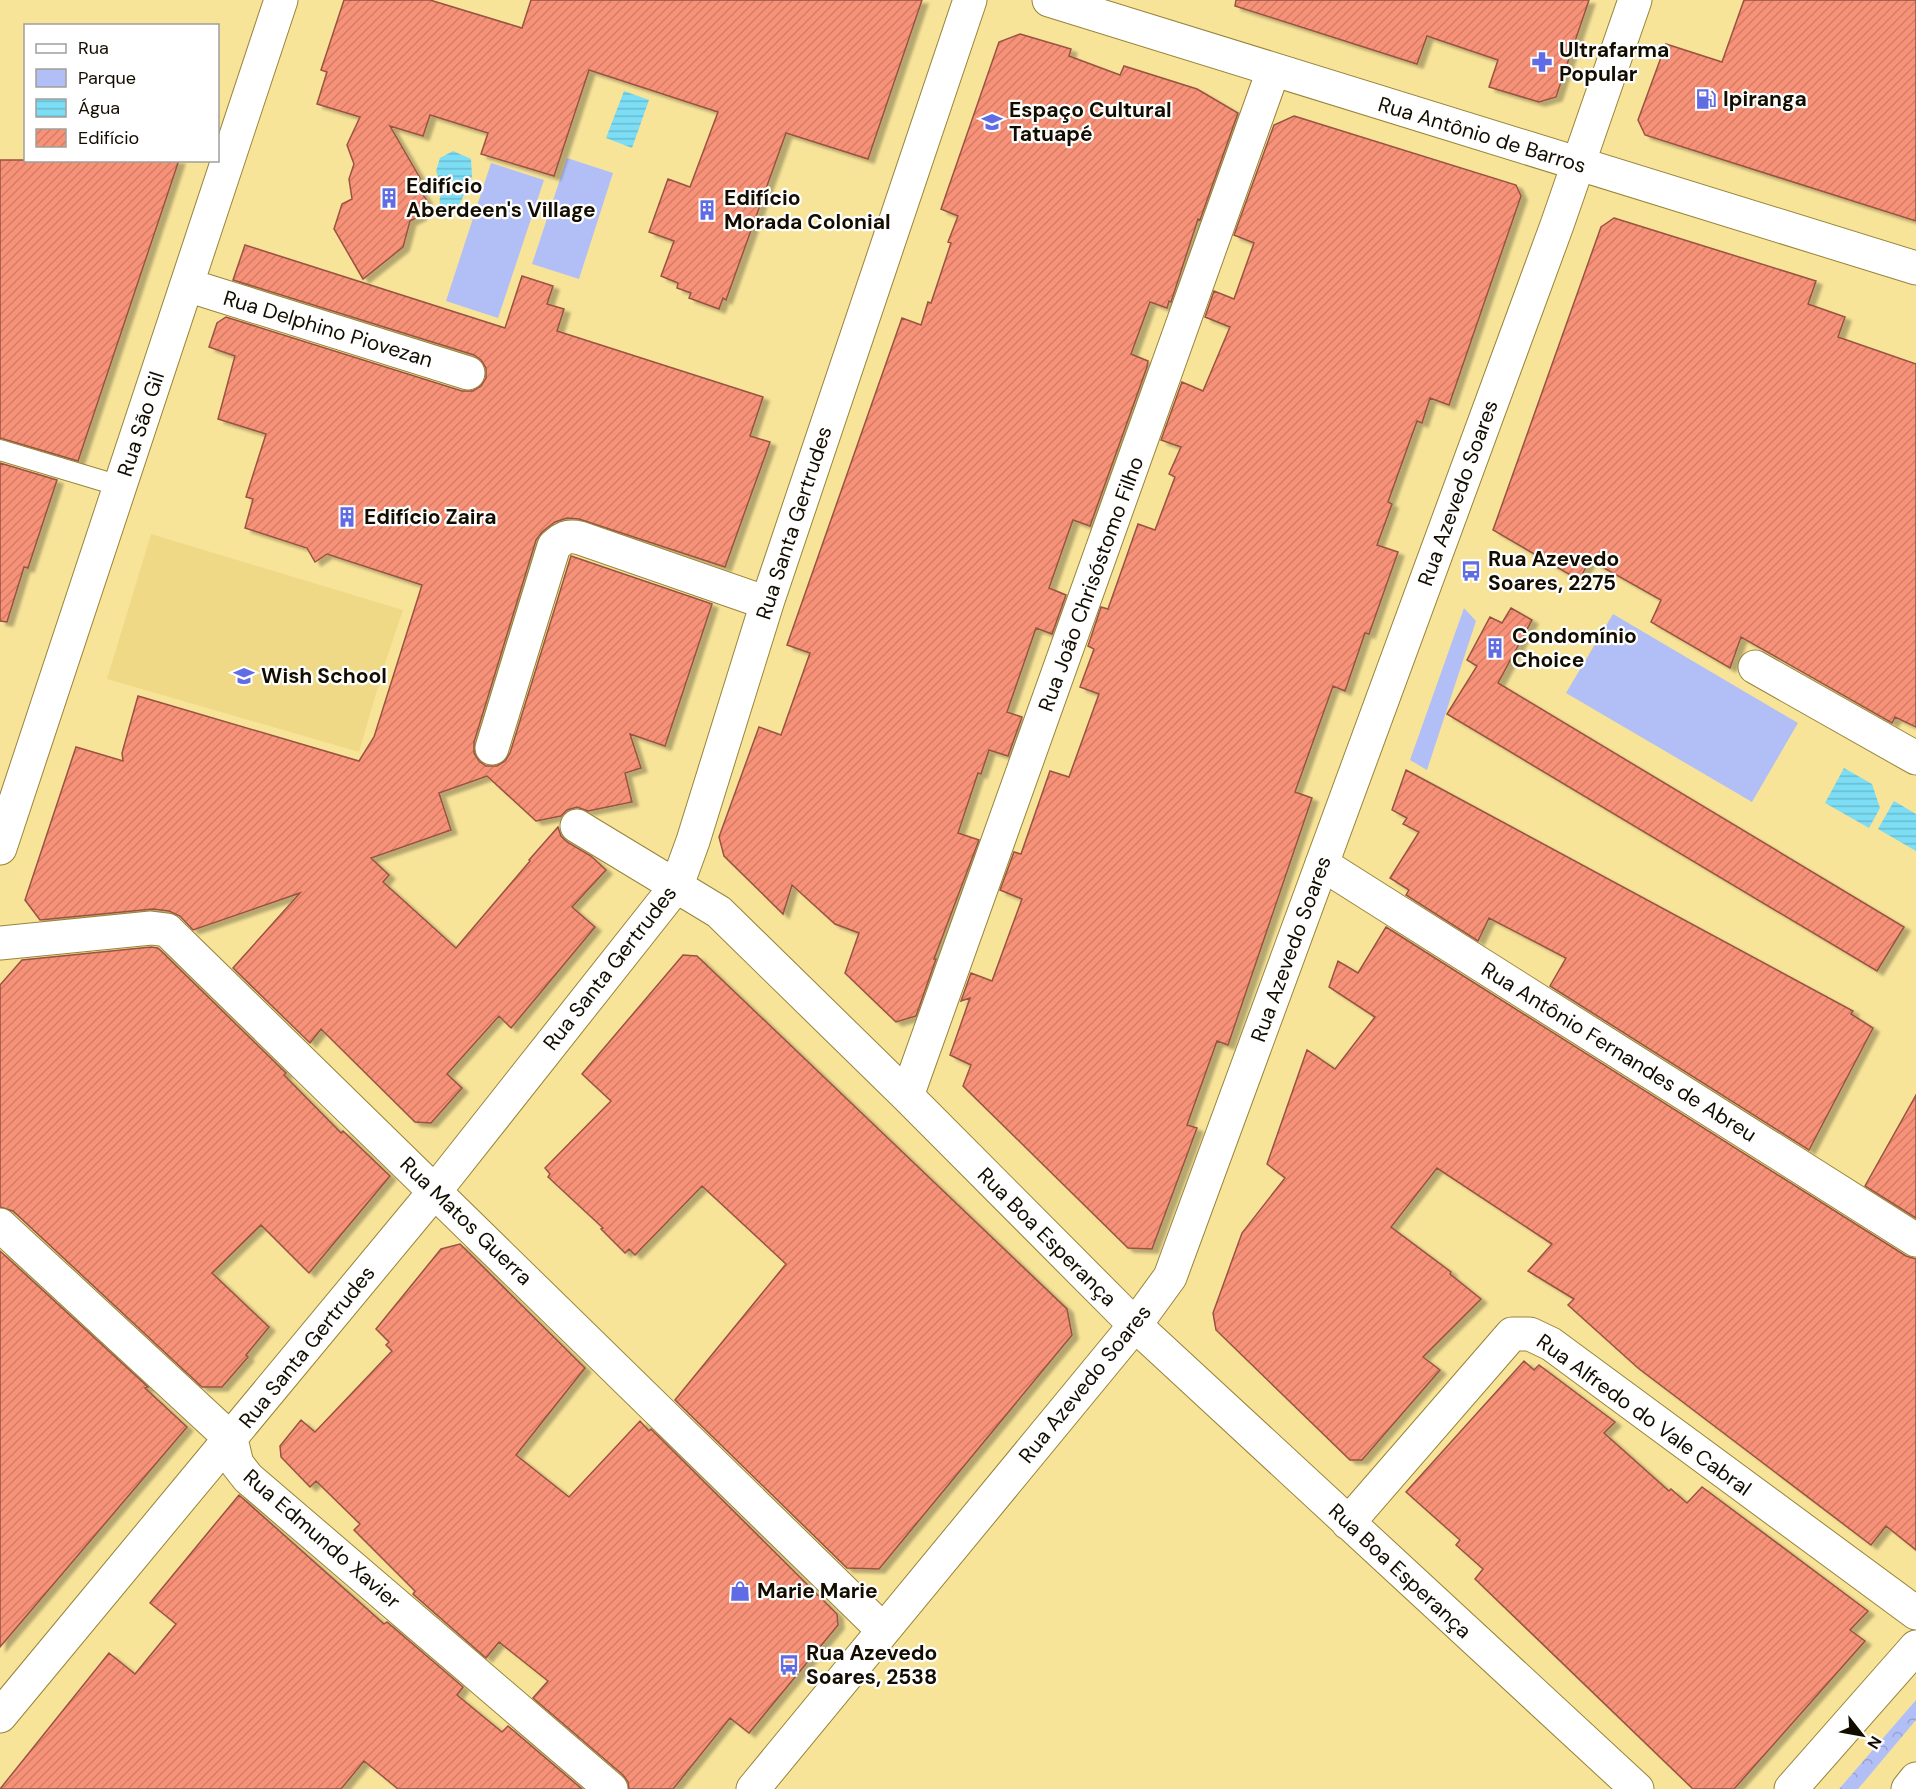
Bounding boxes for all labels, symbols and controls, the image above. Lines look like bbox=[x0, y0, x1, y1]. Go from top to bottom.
legend bbox=[24, 24, 219, 162]
text: Rua bbox=[78, 36, 109, 60]
place label: Ultrafarma Popular bbox=[1559, 36, 1669, 88]
pharmacy icon: Ultrafarma Popular bbox=[1530, 50, 1554, 74]
text: Parque bbox=[78, 66, 136, 90]
place label: Ipiranga bbox=[1723, 85, 1807, 113]
fuel station icon: Ipiranga bbox=[1694, 87, 1718, 111]
street label: Rua Antônio de Barros bbox=[1375, 90, 1589, 180]
text: Água bbox=[78, 96, 120, 120]
place label: Espaço Cultural Tatuapé bbox=[1009, 96, 1172, 148]
school or university icon: Espaço Cultural Tatuapé bbox=[980, 110, 1004, 134]
text: Edifício bbox=[78, 126, 139, 150]
place label: Edifício Aberdeen's Village bbox=[406, 172, 596, 224]
place label: Edifício Morada Colonial bbox=[724, 184, 891, 236]
building icon: Edifício Aberdeen's Village bbox=[377, 186, 401, 210]
building icon: Edifício Morada Colonial bbox=[695, 198, 719, 222]
street label: Rua Delphino Piovezan bbox=[220, 284, 436, 374]
street label: Rua São Gil bbox=[111, 368, 171, 480]
street label: Rua Azevedo Soares bbox=[1411, 396, 1505, 590]
street label: Rua Santa Gertrudes bbox=[750, 423, 838, 623]
street label: Rua João Chrisóstomo Filho bbox=[1032, 453, 1150, 715]
place label: Edifício Zaira bbox=[364, 503, 496, 531]
building icon: Edifício Zaira bbox=[335, 505, 359, 529]
place label: Rua Azevedo Soares, 2275 bbox=[1488, 545, 1619, 597]
bus stop icon: Rua Azevedo Soares, 2275 bbox=[1459, 559, 1483, 583]
place label: Condomínio Choice bbox=[1512, 622, 1637, 674]
building icon: Condomínio Choice bbox=[1483, 636, 1507, 660]
place label: Wish School bbox=[261, 662, 387, 690]
school or university icon: Wish School bbox=[232, 664, 256, 688]
street label: Rua Azevedo Soares bbox=[1244, 852, 1338, 1046]
street label: Rua Santa Gertrudes bbox=[537, 880, 683, 1056]
street label: Rua Antônio Fernandes de Abreu bbox=[1476, 956, 1762, 1148]
street label: Rua Matos Guerra bbox=[394, 1151, 538, 1291]
street label: Rua Boa Esperança bbox=[971, 1161, 1123, 1313]
street label: Rua Santa Gertrudes bbox=[233, 1260, 381, 1434]
street label: Rua Azevedo Soares bbox=[1012, 1299, 1158, 1469]
street label: Rua Alfredo do Vale Cabral bbox=[1531, 1328, 1757, 1502]
street label: Rua Edmundo Xavier bbox=[237, 1463, 407, 1615]
street label: Rua Boa Esperança bbox=[1323, 1497, 1477, 1645]
place label: Marie Marie bbox=[757, 1577, 878, 1605]
shop icon: Marie Marie bbox=[728, 1579, 752, 1603]
place label: Rua Azevedo Soares, 2538 bbox=[806, 1639, 937, 1691]
bus stop icon: Rua Azevedo Soares, 2538 bbox=[777, 1653, 801, 1677]
north arrow bbox=[1832, 1705, 1892, 1765]
text: N bbox=[1862, 1732, 1886, 1753]

